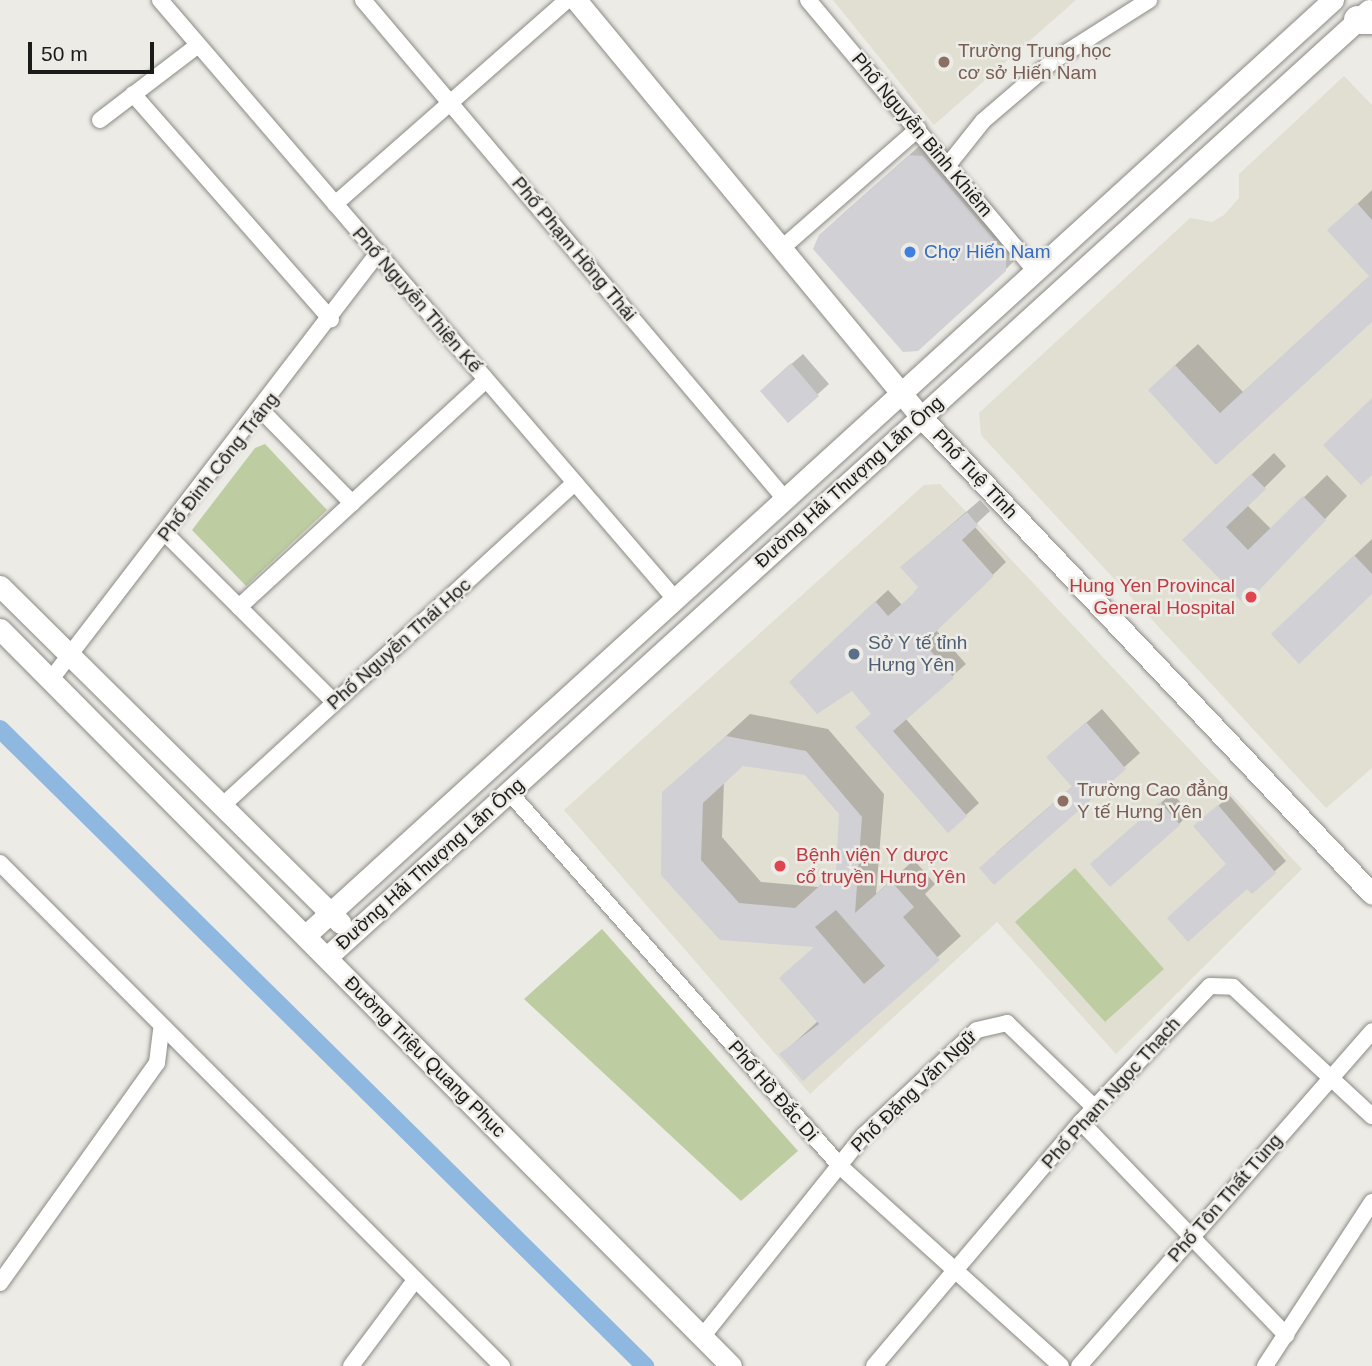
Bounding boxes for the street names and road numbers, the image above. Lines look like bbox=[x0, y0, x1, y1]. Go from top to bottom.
street label: Phố Nguyễn Bỉnh Khiêm bbox=[847, 48, 997, 222]
street label: Phố Phạm Hồng Thái bbox=[507, 172, 641, 326]
street label: Phố Nguyễn Thiện Kế bbox=[347, 222, 487, 378]
street label: Phố Đinh Công Tráng bbox=[153, 388, 283, 546]
street label: Đường Hải Thượng Lãn Ông bbox=[750, 391, 948, 573]
street label: Phố Tuệ Tĩnh bbox=[928, 424, 1022, 524]
street label: Phố Nguyễn Thái Học bbox=[322, 573, 476, 715]
street label: Đường Hải Thượng Lãn Ông bbox=[331, 773, 529, 955]
street label: Đường Triệu Quang Phục bbox=[340, 972, 510, 1142]
street label: Phố Phạm Ngọc Thạch bbox=[1037, 1012, 1185, 1174]
street label: Phố Đặng Văn Ngữ bbox=[846, 1025, 982, 1157]
street label: Phố Hồ Đắc Di bbox=[723, 1036, 823, 1146]
street label: Phố Tôn Thất Tùng bbox=[1163, 1129, 1287, 1267]

